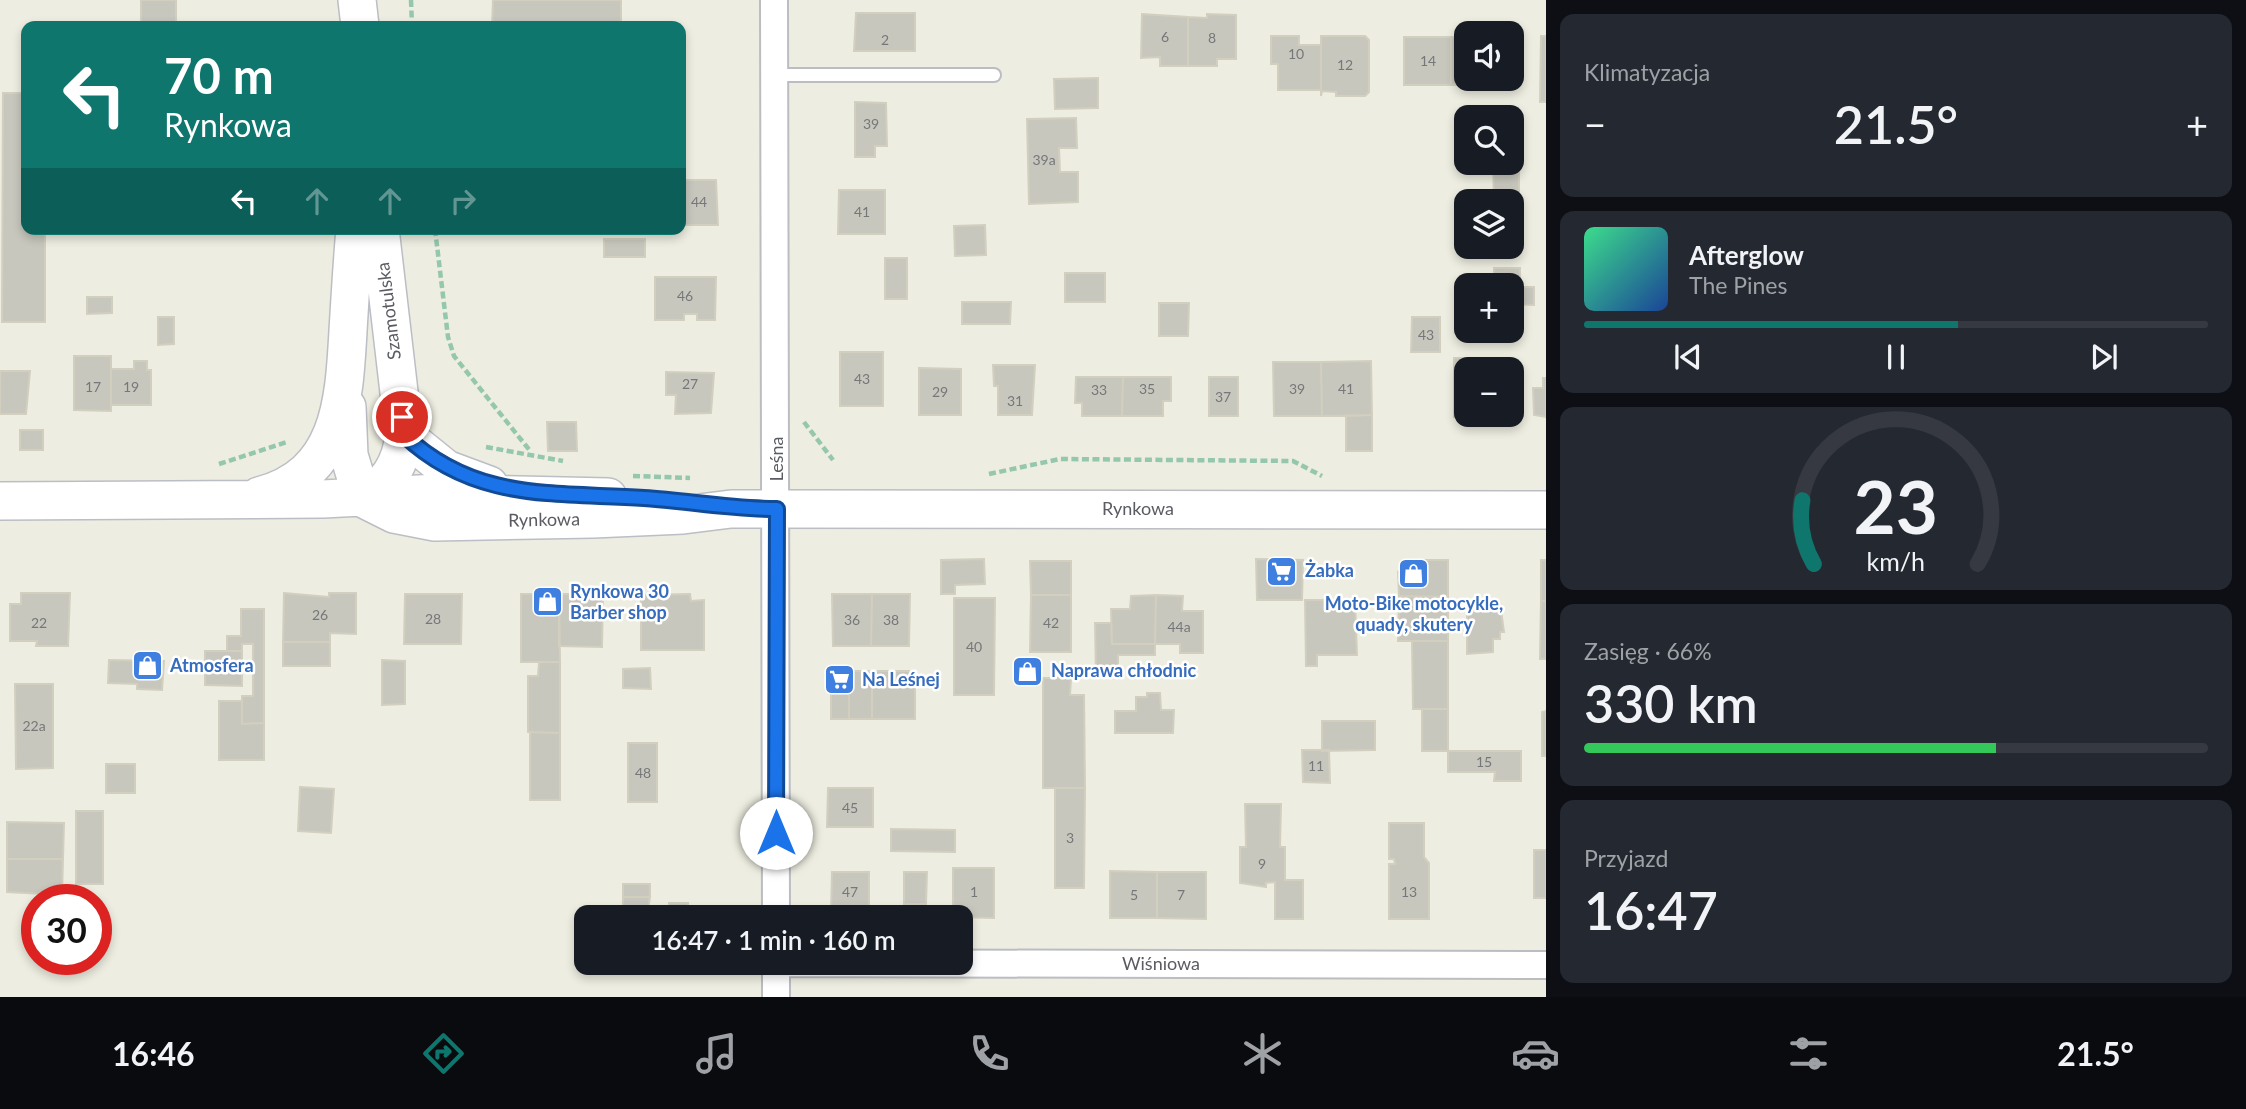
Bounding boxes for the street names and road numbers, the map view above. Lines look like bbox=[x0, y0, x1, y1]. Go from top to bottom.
street label: Szamotulska bbox=[371, 261, 405, 361]
street label: Leśna bbox=[765, 437, 787, 481]
street label: Rynkowa bbox=[1102, 497, 1174, 519]
street label: Rynkowa bbox=[508, 507, 580, 531]
street label: Wiśniowa bbox=[1122, 952, 1200, 974]

